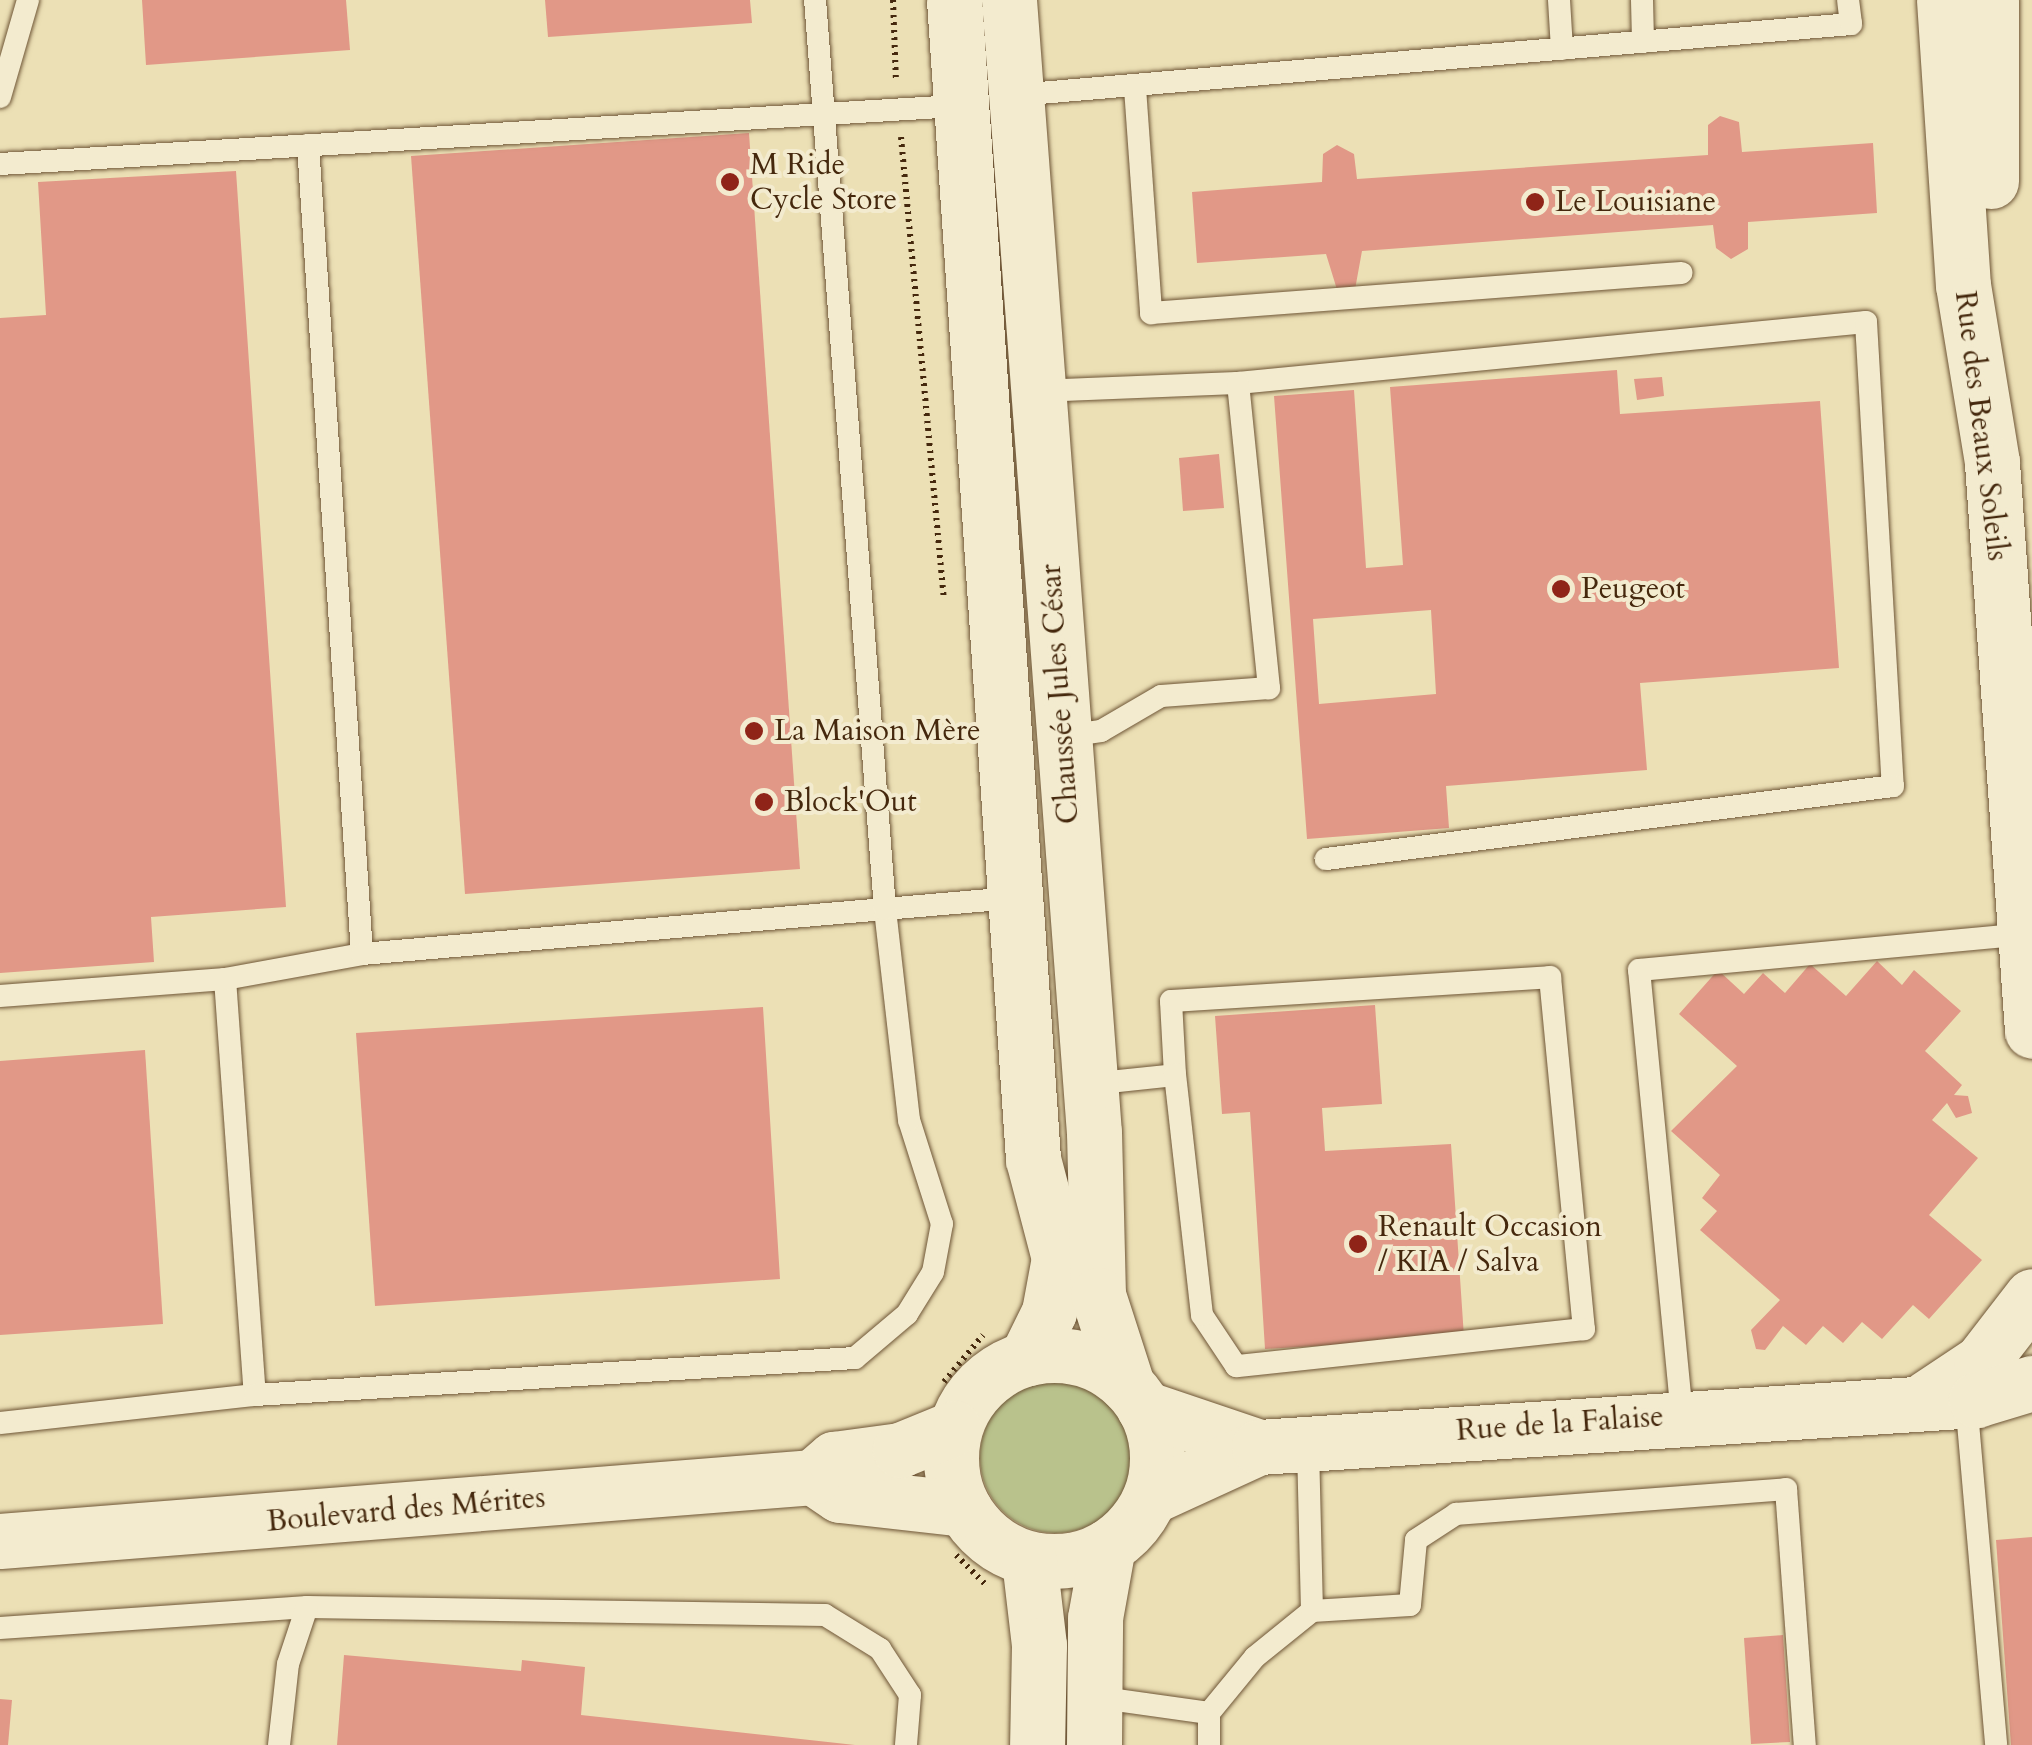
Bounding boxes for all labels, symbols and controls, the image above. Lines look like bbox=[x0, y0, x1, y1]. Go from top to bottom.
place label: M Ride Cycle Store bbox=[750, 147, 897, 218]
marker: M Ride Cycle Store bbox=[719, 171, 741, 193]
place label: Le Louisiane bbox=[1555, 184, 1716, 220]
marker: Le Louisiane bbox=[1524, 191, 1546, 213]
street label: Rue des Beaux Soleils bbox=[1947, 289, 2015, 563]
street label: Chaussée Jules César bbox=[1033, 563, 1087, 825]
place label: Peugeot bbox=[1581, 571, 1685, 607]
marker: Peugeot bbox=[1550, 578, 1572, 600]
place label: La Maison Mère bbox=[774, 713, 981, 749]
marker: La Maison Mère bbox=[743, 720, 765, 742]
place label: Block'Out bbox=[784, 784, 917, 820]
marker: Block'Out bbox=[753, 791, 775, 813]
place label: Renault Occasion / KIA / Salva bbox=[1378, 1209, 1602, 1280]
marker: Renault Occasion / KIA / Salva bbox=[1347, 1233, 1369, 1255]
street label: Rue de la Falaise bbox=[1455, 1399, 1665, 1449]
street label: Boulevard des Mérites bbox=[265, 1480, 547, 1540]

